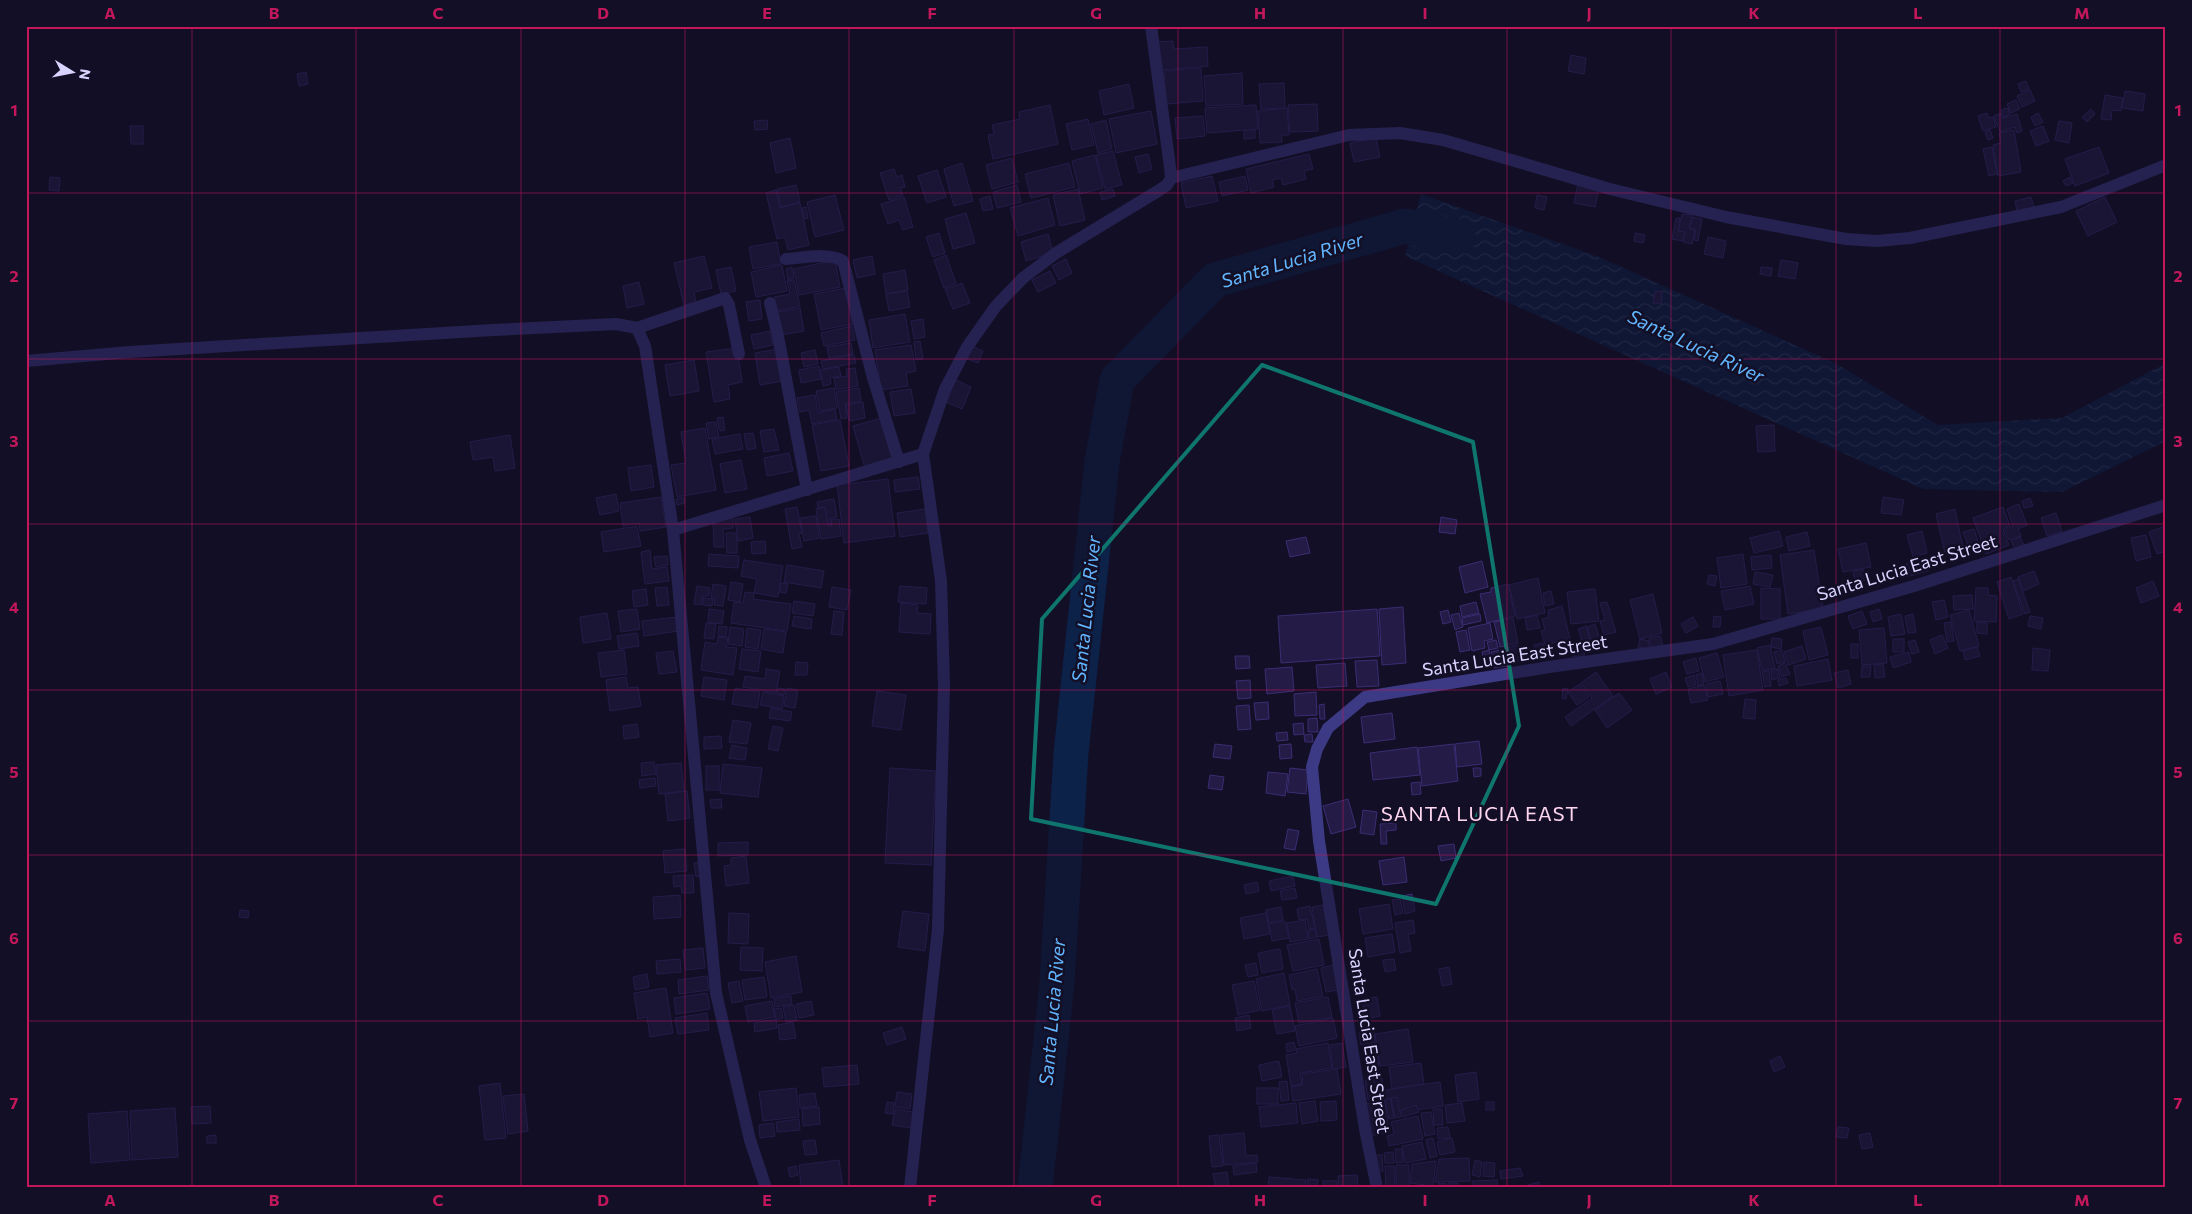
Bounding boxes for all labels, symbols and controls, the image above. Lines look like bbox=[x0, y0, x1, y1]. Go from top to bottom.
text: A bbox=[104, 3, 116, 22]
text: B bbox=[269, 3, 280, 22]
text: C bbox=[433, 3, 444, 22]
text: D bbox=[597, 3, 609, 22]
text: E bbox=[762, 3, 772, 22]
text: F bbox=[927, 3, 937, 22]
text: G bbox=[1090, 3, 1102, 22]
text: H bbox=[1254, 3, 1266, 22]
text: I bbox=[1422, 3, 1428, 22]
text: J bbox=[1586, 3, 1592, 22]
text: K bbox=[1748, 3, 1760, 22]
text: L bbox=[1913, 3, 1923, 22]
text: M bbox=[2074, 3, 2090, 22]
north arrow bbox=[48, 48, 98, 98]
text: N bbox=[76, 68, 95, 81]
text: 1 bbox=[10, 100, 18, 119]
text: 1 bbox=[2174, 100, 2182, 119]
water label: Santa Lucia River bbox=[1218, 227, 1367, 292]
text: 2 bbox=[9, 266, 19, 285]
text: 2 bbox=[2173, 266, 2183, 285]
water label: Santa Lucia River bbox=[1625, 304, 1769, 388]
text: 3 bbox=[9, 431, 19, 450]
text: 3 bbox=[2173, 431, 2183, 450]
street label: Santa Lucia East Street bbox=[1814, 529, 1999, 605]
water label: Santa Lucia River bbox=[1066, 533, 1105, 683]
text: 4 bbox=[9, 597, 19, 616]
text: 4 bbox=[2173, 597, 2183, 616]
street label: Santa Lucia East Street bbox=[1421, 630, 1609, 681]
text: 5 bbox=[9, 762, 19, 781]
text: 5 bbox=[2173, 762, 2183, 781]
district label: SANTA LUCIA EAST bbox=[1381, 801, 1579, 825]
text: 6 bbox=[9, 928, 19, 947]
text: 6 bbox=[2173, 928, 2183, 947]
water label: Santa Lucia River bbox=[1034, 936, 1070, 1086]
street label: Santa Lucia East Street bbox=[1344, 947, 1395, 1135]
text: 7 bbox=[10, 1093, 19, 1112]
text: 7 bbox=[2174, 1093, 2183, 1112]
text: A bbox=[104, 1190, 116, 1209]
text: B bbox=[269, 1190, 280, 1209]
text: C bbox=[433, 1190, 444, 1209]
text: D bbox=[597, 1190, 609, 1209]
text: E bbox=[762, 1190, 772, 1209]
text: F bbox=[927, 1190, 937, 1209]
text: G bbox=[1090, 1190, 1102, 1209]
text: H bbox=[1254, 1190, 1266, 1209]
text: I bbox=[1422, 1190, 1428, 1209]
text: J bbox=[1586, 1190, 1592, 1209]
text: K bbox=[1748, 1190, 1760, 1209]
text: L bbox=[1913, 1190, 1923, 1209]
text: M bbox=[2074, 1190, 2090, 1209]

